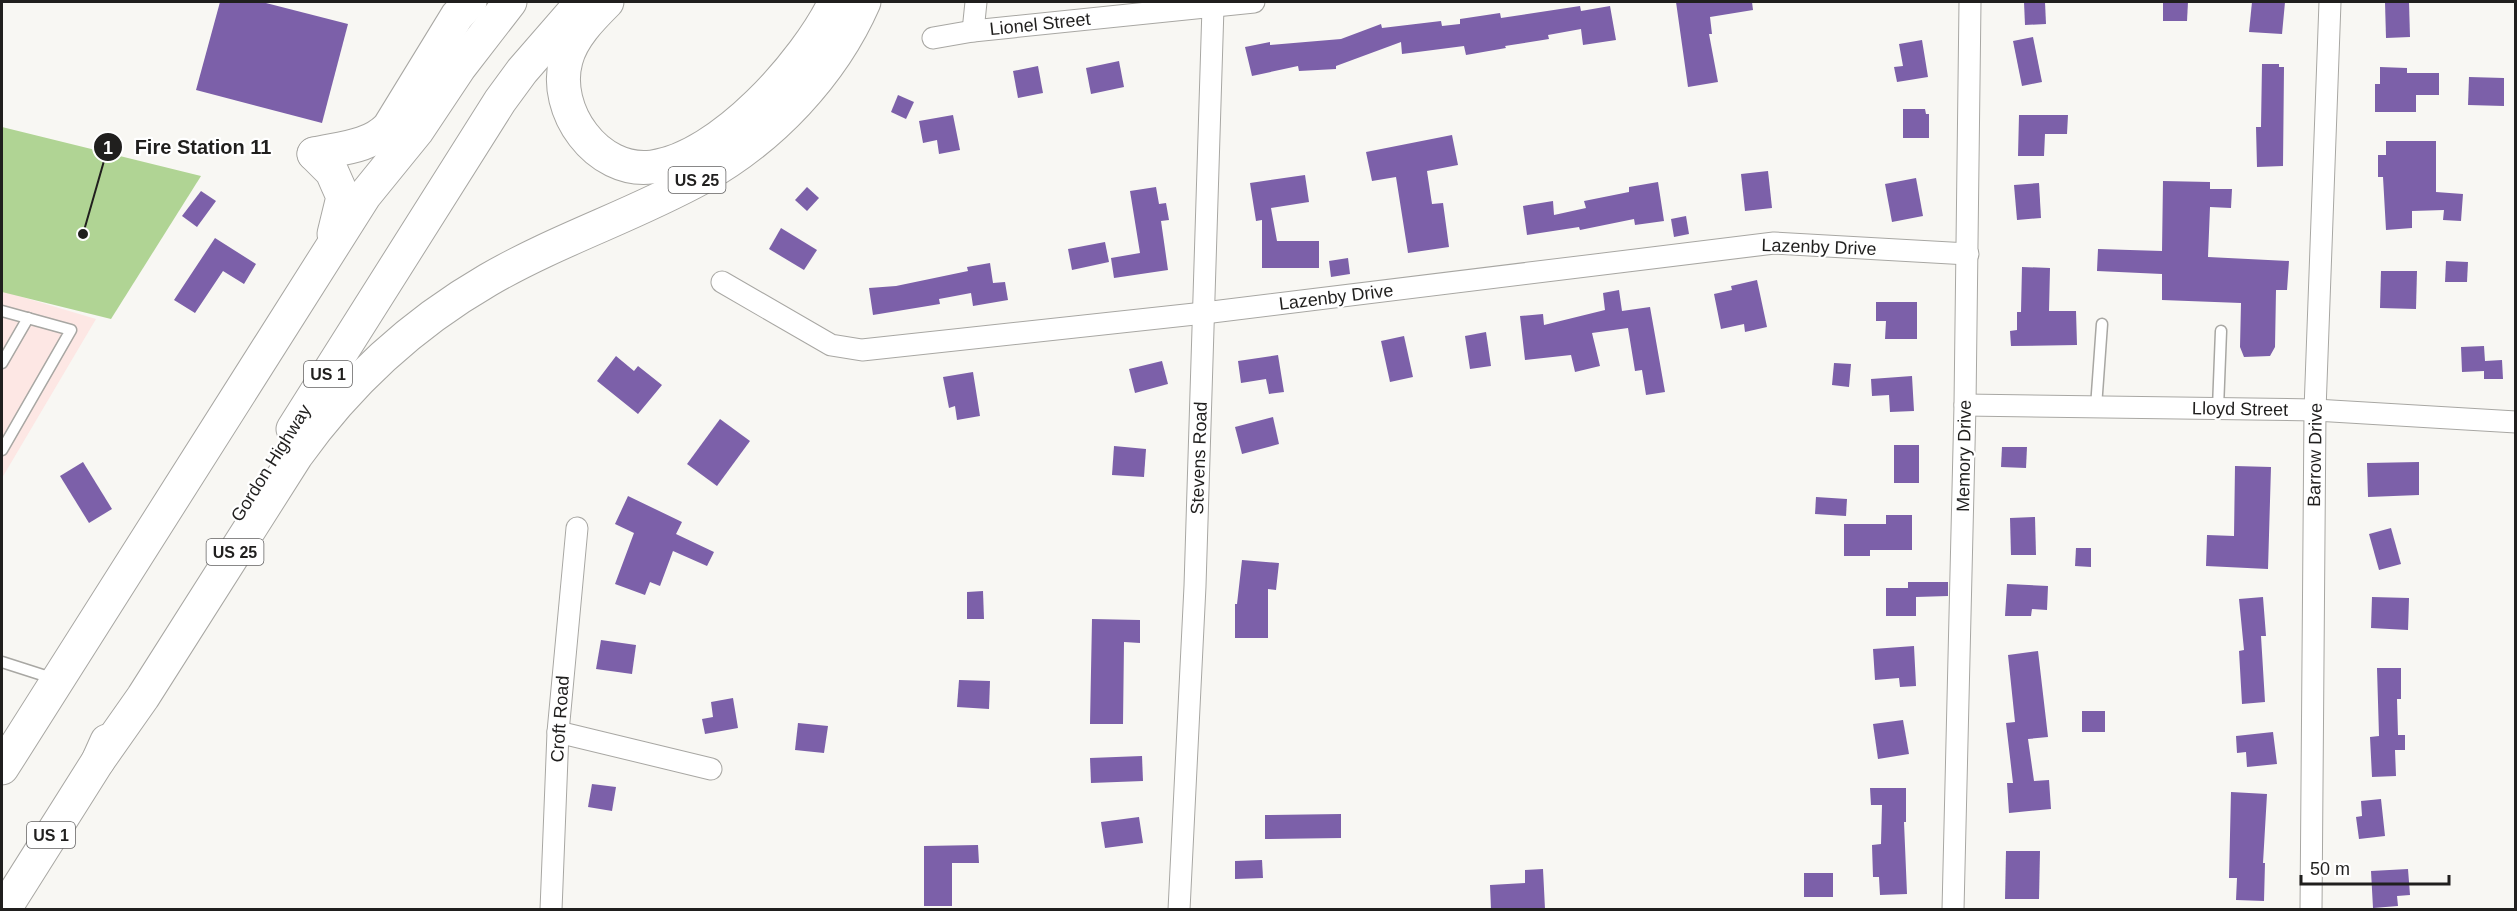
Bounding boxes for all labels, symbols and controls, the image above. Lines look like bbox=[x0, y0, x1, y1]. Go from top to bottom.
street label: Lionel Street bbox=[989, 9, 1091, 39]
callout: Fire Station 11 bbox=[93, 128, 284, 166]
text: Fire Station 11 bbox=[135, 136, 271, 158]
text: 1 bbox=[103, 138, 113, 158]
road number: US 25 bbox=[668, 167, 726, 193]
street label: Lazenby Drive bbox=[1761, 235, 1877, 259]
street label: Lazenby Drive bbox=[1278, 280, 1394, 314]
road number: US 1 bbox=[304, 361, 352, 387]
street label: Lloyd Street bbox=[2192, 398, 2288, 420]
street label: Memory Drive bbox=[1953, 400, 1975, 512]
street label: Gordon Highway bbox=[227, 401, 315, 525]
street label: Stevens Road bbox=[1187, 401, 1211, 515]
street label: Barrow Drive bbox=[2304, 403, 2326, 507]
road number: US 25 bbox=[206, 539, 264, 565]
street label: Croft Road bbox=[547, 675, 573, 763]
road number: US 1 bbox=[27, 822, 75, 848]
scale bar bbox=[2301, 848, 2450, 886]
text: 50 m bbox=[2310, 859, 2350, 879]

